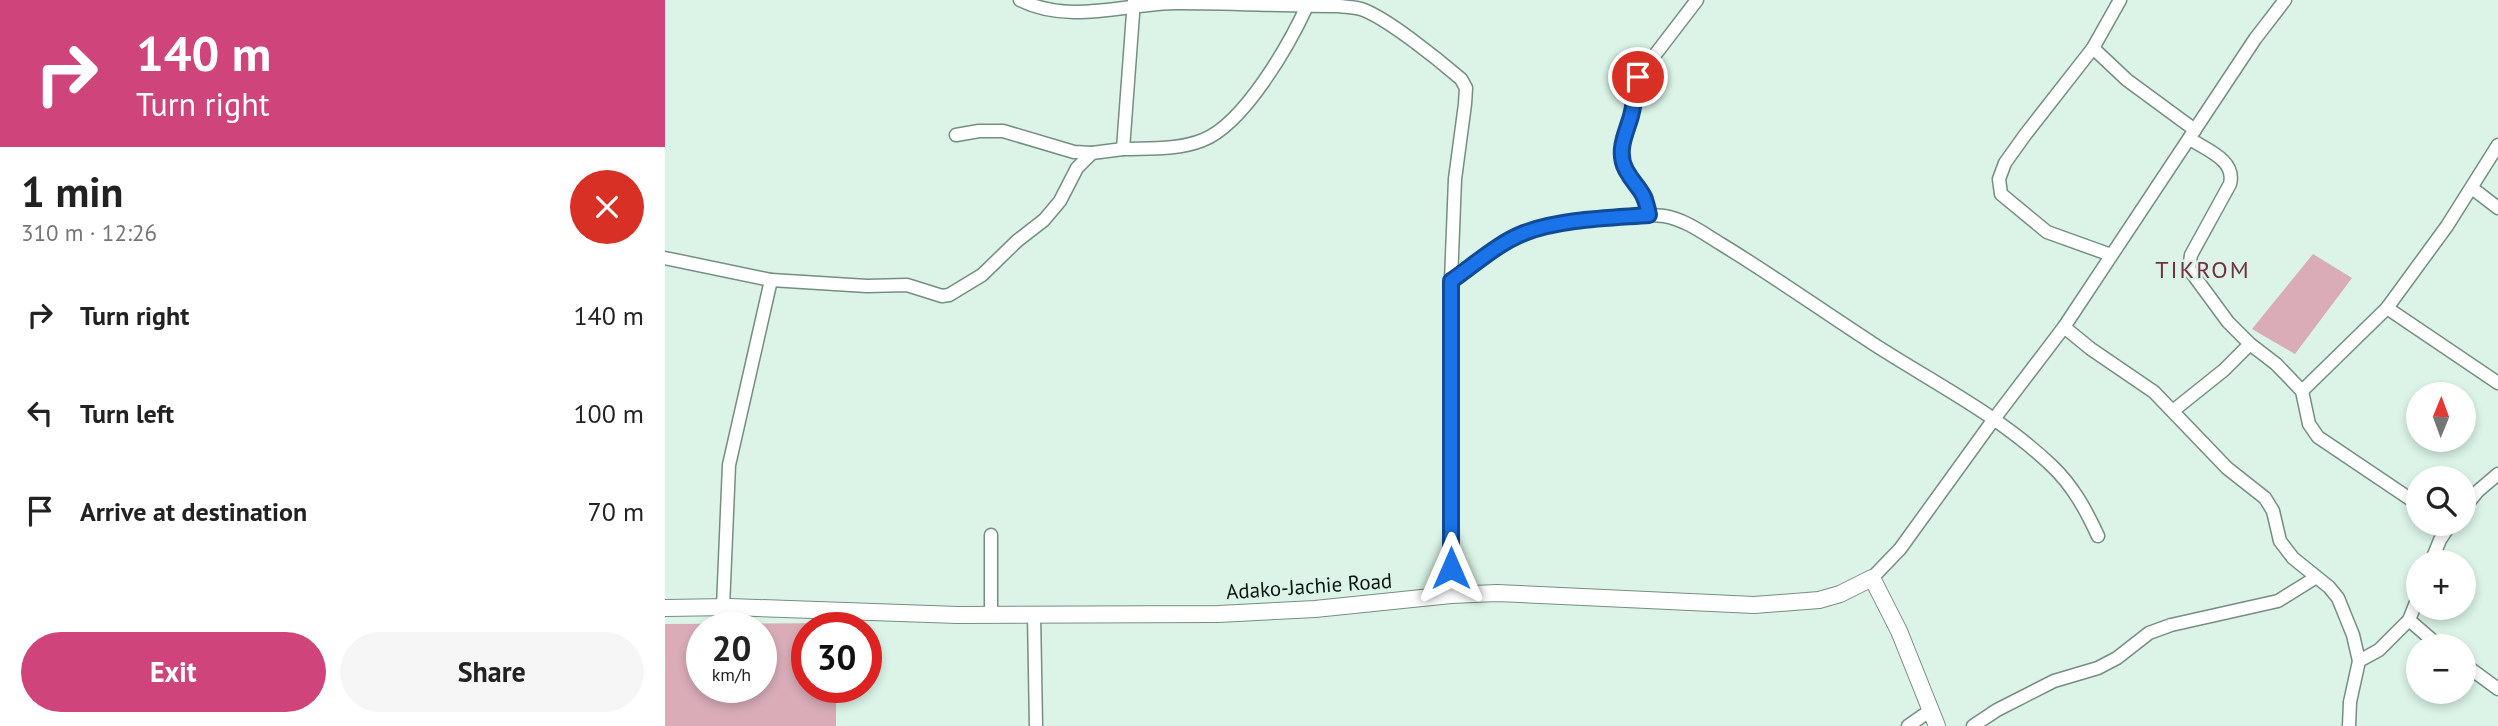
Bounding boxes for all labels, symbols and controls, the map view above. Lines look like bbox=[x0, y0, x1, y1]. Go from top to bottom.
text: 140 m bbox=[136, 21, 271, 85]
icon: right bbox=[21, 28, 112, 119]
pin bbox=[1608, 47, 1668, 107]
icon: arrive bbox=[1619, 58, 1657, 96]
text: Turn right bbox=[136, 83, 270, 125]
text: 1 min bbox=[21, 164, 123, 219]
button: close bbox=[570, 170, 644, 244]
text: 310 m · 12:26 bbox=[21, 218, 157, 247]
district label: TIKROM bbox=[2155, 254, 2251, 285]
icon: right bbox=[21, 296, 59, 334]
text: Turn right bbox=[80, 299, 189, 332]
text: 140 m bbox=[573, 299, 644, 332]
north arrow bbox=[2406, 382, 2476, 452]
map controls bbox=[2406, 382, 2476, 704]
icon: left bbox=[21, 394, 59, 432]
text: Turn left bbox=[80, 397, 174, 430]
text: 100 m bbox=[573, 397, 644, 430]
button: search bbox=[2406, 466, 2476, 536]
icon: arrive bbox=[21, 492, 59, 530]
text: Arrive at destination bbox=[80, 495, 307, 528]
text: 70 m bbox=[588, 495, 644, 528]
position arrow bbox=[1414, 531, 1488, 605]
button: + bbox=[2406, 550, 2476, 620]
street label: Adako-Jachie Road bbox=[1225, 567, 1393, 605]
speed limit sign: 30 bbox=[791, 612, 882, 703]
text: 20 bbox=[712, 625, 751, 671]
button: Exit bbox=[21, 632, 326, 712]
button: Share bbox=[340, 632, 644, 712]
button: − bbox=[2406, 634, 2476, 704]
text: km/h bbox=[712, 663, 751, 686]

